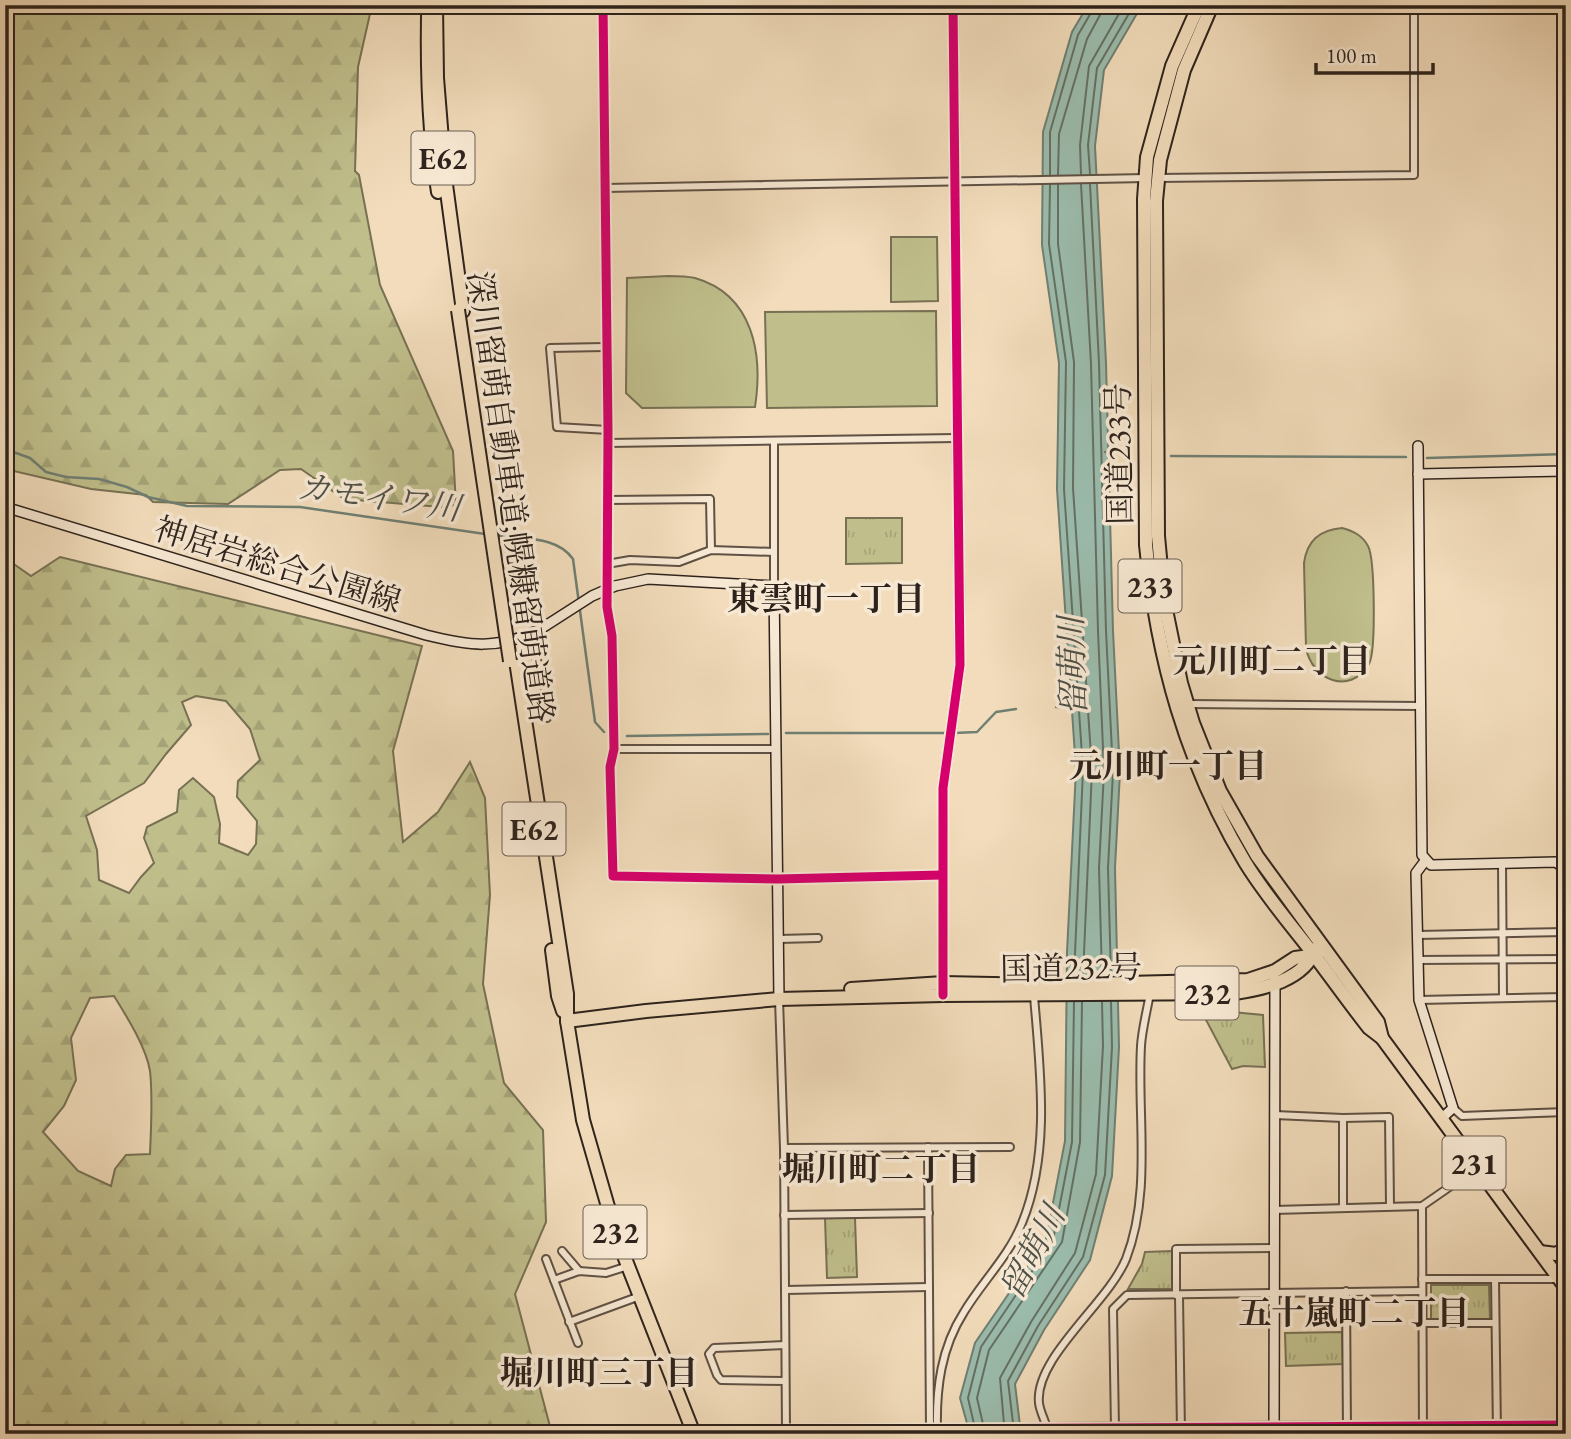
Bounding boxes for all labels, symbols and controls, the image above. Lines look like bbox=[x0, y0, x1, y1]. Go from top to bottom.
scale bar bbox=[1316, 32, 1433, 76]
text: 100 m bbox=[1326, 42, 1377, 69]
road number: E62 bbox=[412, 132, 474, 184]
street label: 深川留萌自動車道;幌糠留萌道路 bbox=[459, 269, 563, 725]
street label: 国道233号 bbox=[1097, 383, 1141, 525]
water label: カモイワ川 bbox=[295, 464, 466, 530]
street label: 神居岩総合公園線 bbox=[149, 507, 407, 623]
road number: 233 bbox=[1118, 559, 1182, 612]
district label: 東雲町一丁目 bbox=[727, 577, 925, 620]
water label: 留萌川 bbox=[1049, 613, 1095, 716]
district label: 元川町二丁目 bbox=[1173, 639, 1371, 682]
district label: 元川町一丁目 bbox=[1069, 744, 1267, 787]
road number: E62 bbox=[503, 802, 566, 856]
street label: 国道232号 bbox=[1000, 946, 1142, 990]
road number: 232 bbox=[1176, 967, 1238, 1020]
road number: 231 bbox=[1442, 1136, 1506, 1190]
district label: 堀川町二丁目 bbox=[782, 1147, 980, 1190]
water label: 留萌川 bbox=[990, 1196, 1076, 1306]
road number: 232 bbox=[584, 1206, 646, 1258]
district label: 五十嵐町二丁目 bbox=[1239, 1291, 1470, 1334]
district label: 堀川町三丁目 bbox=[500, 1351, 698, 1394]

